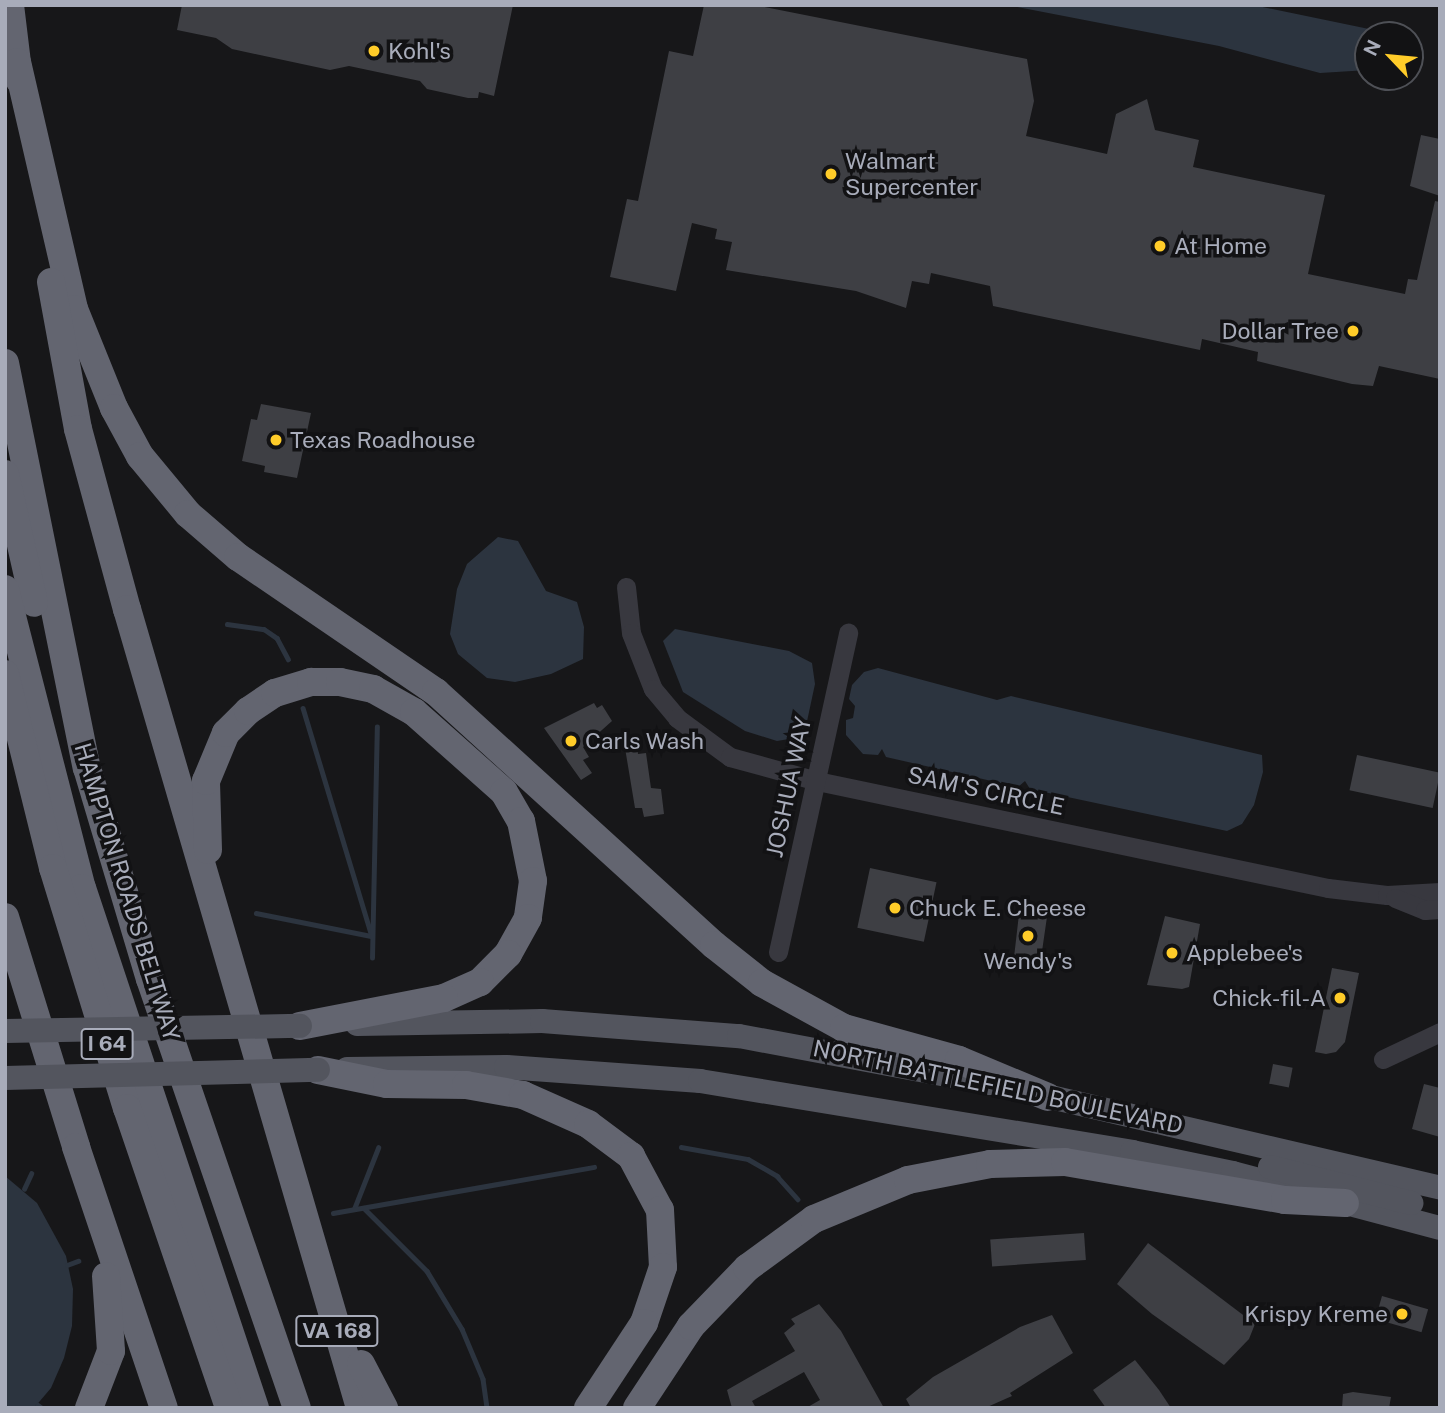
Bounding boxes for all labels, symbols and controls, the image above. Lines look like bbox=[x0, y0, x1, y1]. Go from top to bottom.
north arrow bbox=[1354, 21, 1424, 91]
text: N bbox=[1359, 36, 1385, 59]
place label: Kohl's bbox=[388, 37, 451, 65]
marker: Kohl's bbox=[366, 43, 382, 59]
place label: Walmart Supercenter bbox=[845, 147, 978, 201]
marker: Walmart Supercenter bbox=[823, 166, 839, 182]
place label: At Home bbox=[1174, 232, 1267, 260]
marker: At Home bbox=[1152, 238, 1168, 254]
place label: Dollar Tree bbox=[1222, 317, 1339, 345]
marker: Dollar Tree bbox=[1345, 323, 1361, 339]
place label: Texas Roadhouse bbox=[290, 426, 475, 454]
marker: Texas Roadhouse bbox=[268, 432, 284, 448]
street label: JOSHUA WAY bbox=[761, 714, 817, 860]
place label: Carls Wash bbox=[585, 727, 705, 755]
marker: Carls Wash bbox=[563, 733, 579, 749]
street label: HAMPTON ROADS BELTWAY bbox=[68, 740, 186, 1044]
street label: SAM'S CIRCLE bbox=[905, 761, 1067, 821]
place label: Chuck E. Cheese bbox=[909, 894, 1087, 922]
marker: Chuck E. Cheese bbox=[887, 900, 903, 916]
marker: Wendy's bbox=[1020, 928, 1036, 944]
place label: Applebee's bbox=[1186, 939, 1303, 967]
marker: Applebee's bbox=[1164, 945, 1180, 961]
place label: Wendy's bbox=[983, 947, 1073, 975]
place label: Chick-fil-A bbox=[1212, 984, 1326, 1012]
marker: Chick-fil-A bbox=[1332, 990, 1348, 1006]
road number: I 64 bbox=[79, 1026, 135, 1062]
street label: NORTH BATTLEFIELD BOULEVARD bbox=[811, 1034, 1185, 1140]
place label: Krispy Kreme bbox=[1244, 1300, 1388, 1328]
marker: Krispy Kreme bbox=[1394, 1306, 1410, 1322]
road number: VA 168 bbox=[295, 1314, 379, 1348]

